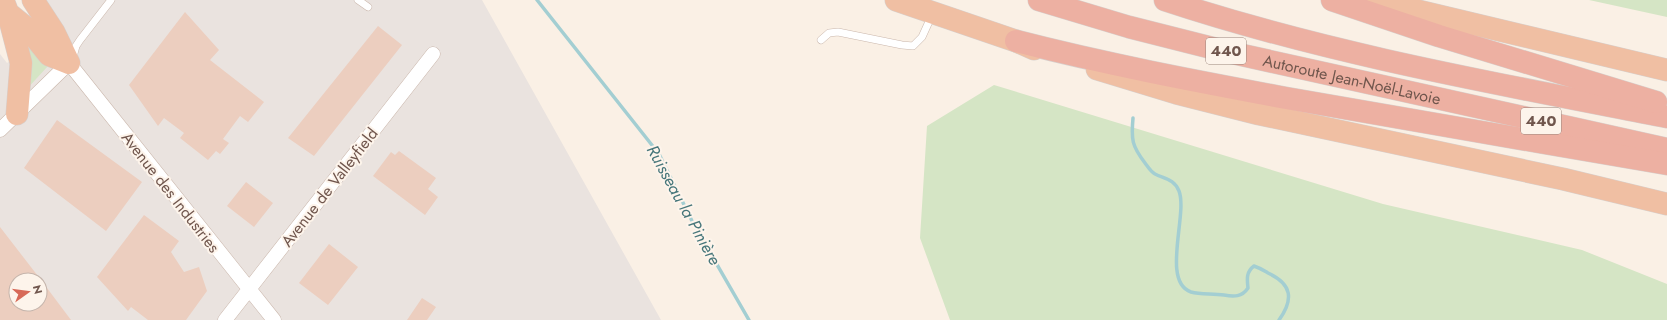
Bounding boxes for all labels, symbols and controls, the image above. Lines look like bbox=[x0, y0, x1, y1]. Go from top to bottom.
road number: 440 bbox=[1206, 38, 1246, 64]
street label: Autoroute Jean-Noël-Lavoie bbox=[1261, 49, 1443, 111]
road number: 440 bbox=[1521, 108, 1561, 134]
street label: Avenue de Valleyfield bbox=[275, 123, 383, 252]
street label: Avenue des Industries bbox=[116, 127, 225, 258]
water label: Ruisseau la Pinière bbox=[641, 141, 727, 270]
north arrow bbox=[8, 272, 48, 312]
text: N bbox=[29, 283, 47, 296]

